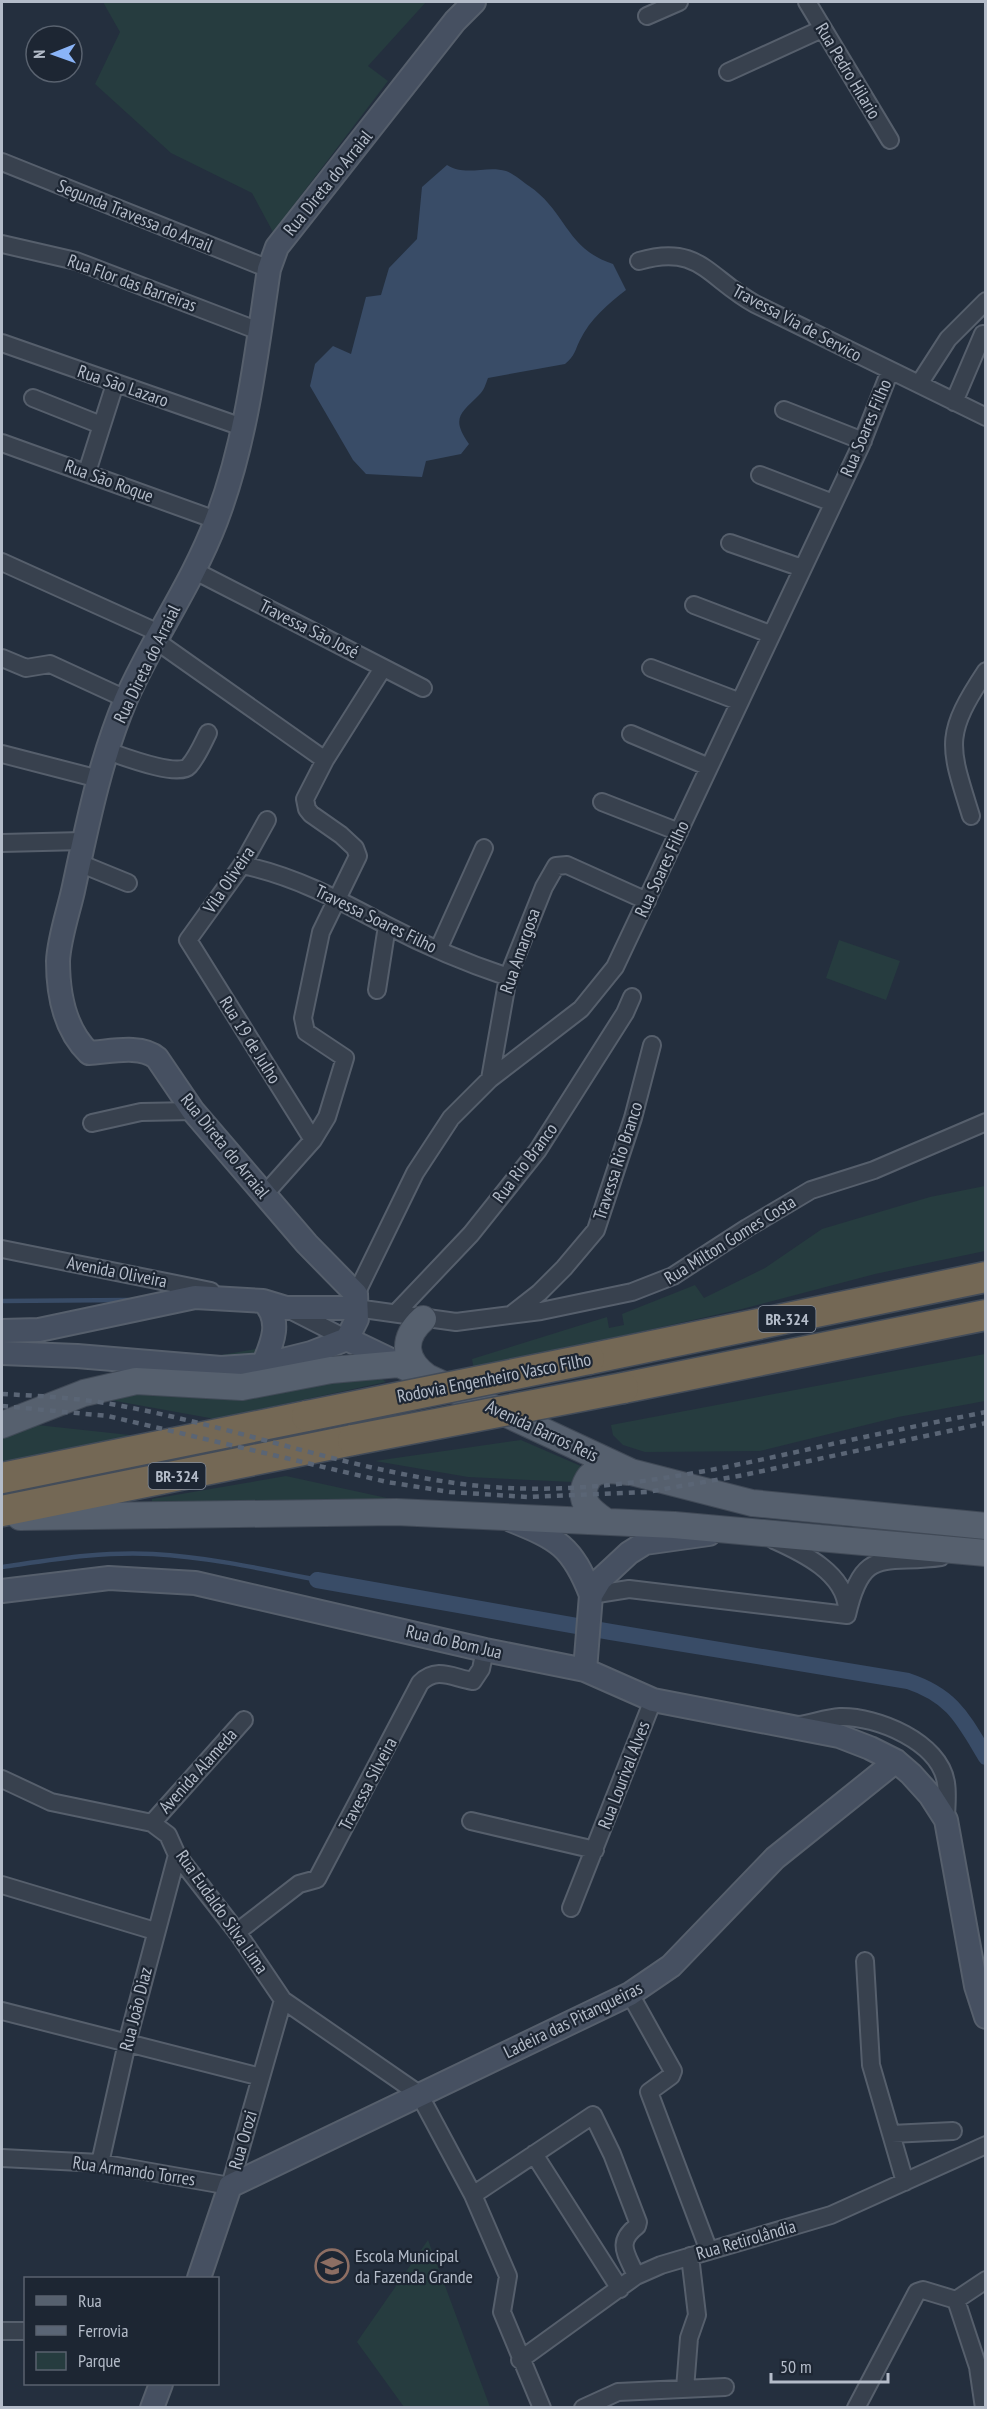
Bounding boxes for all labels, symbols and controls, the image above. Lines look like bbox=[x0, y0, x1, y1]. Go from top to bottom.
street label: Rua Pedro Hilario bbox=[811, 18, 886, 123]
north arrow bbox=[24, 24, 84, 84]
text: N bbox=[29, 50, 49, 59]
street label: Rua Direta do Arraial bbox=[278, 125, 378, 240]
street label: Segunda Travessa do Arrail bbox=[54, 174, 217, 258]
street label: Rua Flor das Barreiras bbox=[65, 249, 200, 317]
street label: Travessa Via de Servico bbox=[729, 279, 866, 366]
street label: Rua São Lazaro bbox=[75, 359, 172, 412]
street label: Rua Soares Filho bbox=[835, 375, 896, 480]
street label: Rua São Roque bbox=[62, 454, 157, 507]
street label: Travessa São José bbox=[256, 594, 363, 663]
street label: Rua Direta do Arraial bbox=[108, 600, 185, 727]
street label: Rua Soares Filho bbox=[629, 817, 694, 921]
street label: Vila Oliveira bbox=[197, 842, 259, 918]
street label: Travessa Soares Filho bbox=[312, 879, 441, 958]
street label: Rua Amargosa bbox=[494, 905, 545, 996]
street label: Rua 19 de Julho bbox=[215, 992, 286, 1088]
street label: Rua Direta do Arraial bbox=[176, 1088, 275, 1204]
street label: Travessa Rio Branco bbox=[588, 1099, 648, 1223]
street label: Rua Rio Branco bbox=[487, 1118, 562, 1207]
street label: Rua Milton Gomes Costa bbox=[660, 1190, 800, 1289]
street label: Avenida Oliveira bbox=[65, 1251, 169, 1292]
road number: BR-324 bbox=[758, 1306, 816, 1332]
street label: Rodovia Engenheiro Vasco Filho bbox=[395, 1347, 593, 1408]
street label: Avenida Barros Reis bbox=[482, 1394, 602, 1467]
road number: BR-324 bbox=[148, 1463, 206, 1489]
street label: Rua do Bom Jua bbox=[404, 1619, 504, 1664]
street label: Rua Lourival Alves bbox=[592, 1718, 655, 1832]
street label: Avenida Alameda bbox=[153, 1723, 242, 1818]
street label: Travessa Silveira bbox=[333, 1733, 402, 1834]
street label: Rua Eudaldo Silva Lima bbox=[171, 1845, 274, 1978]
street label: Rua João Diaz bbox=[114, 1965, 157, 2053]
street label: Ladeira das Pitangueiras bbox=[500, 1976, 646, 2063]
street label: Rua Orozi bbox=[223, 2108, 262, 2172]
street label: Rua Armando Torres bbox=[71, 2151, 197, 2190]
street label: Rua Retirolândia bbox=[693, 2214, 798, 2265]
place label: Escola Municipal da Fazenda Grande bbox=[355, 2244, 473, 2288]
school or university icon: Escola Municipal da Fazenda Grande bbox=[314, 2248, 350, 2284]
legend bbox=[24, 2277, 219, 2385]
text: Rua bbox=[78, 2289, 102, 2312]
text: Ferrovia bbox=[78, 2319, 128, 2342]
scale bar bbox=[771, 2346, 888, 2384]
text: Parque bbox=[78, 2349, 121, 2372]
text: 50 m bbox=[780, 2355, 812, 2378]

